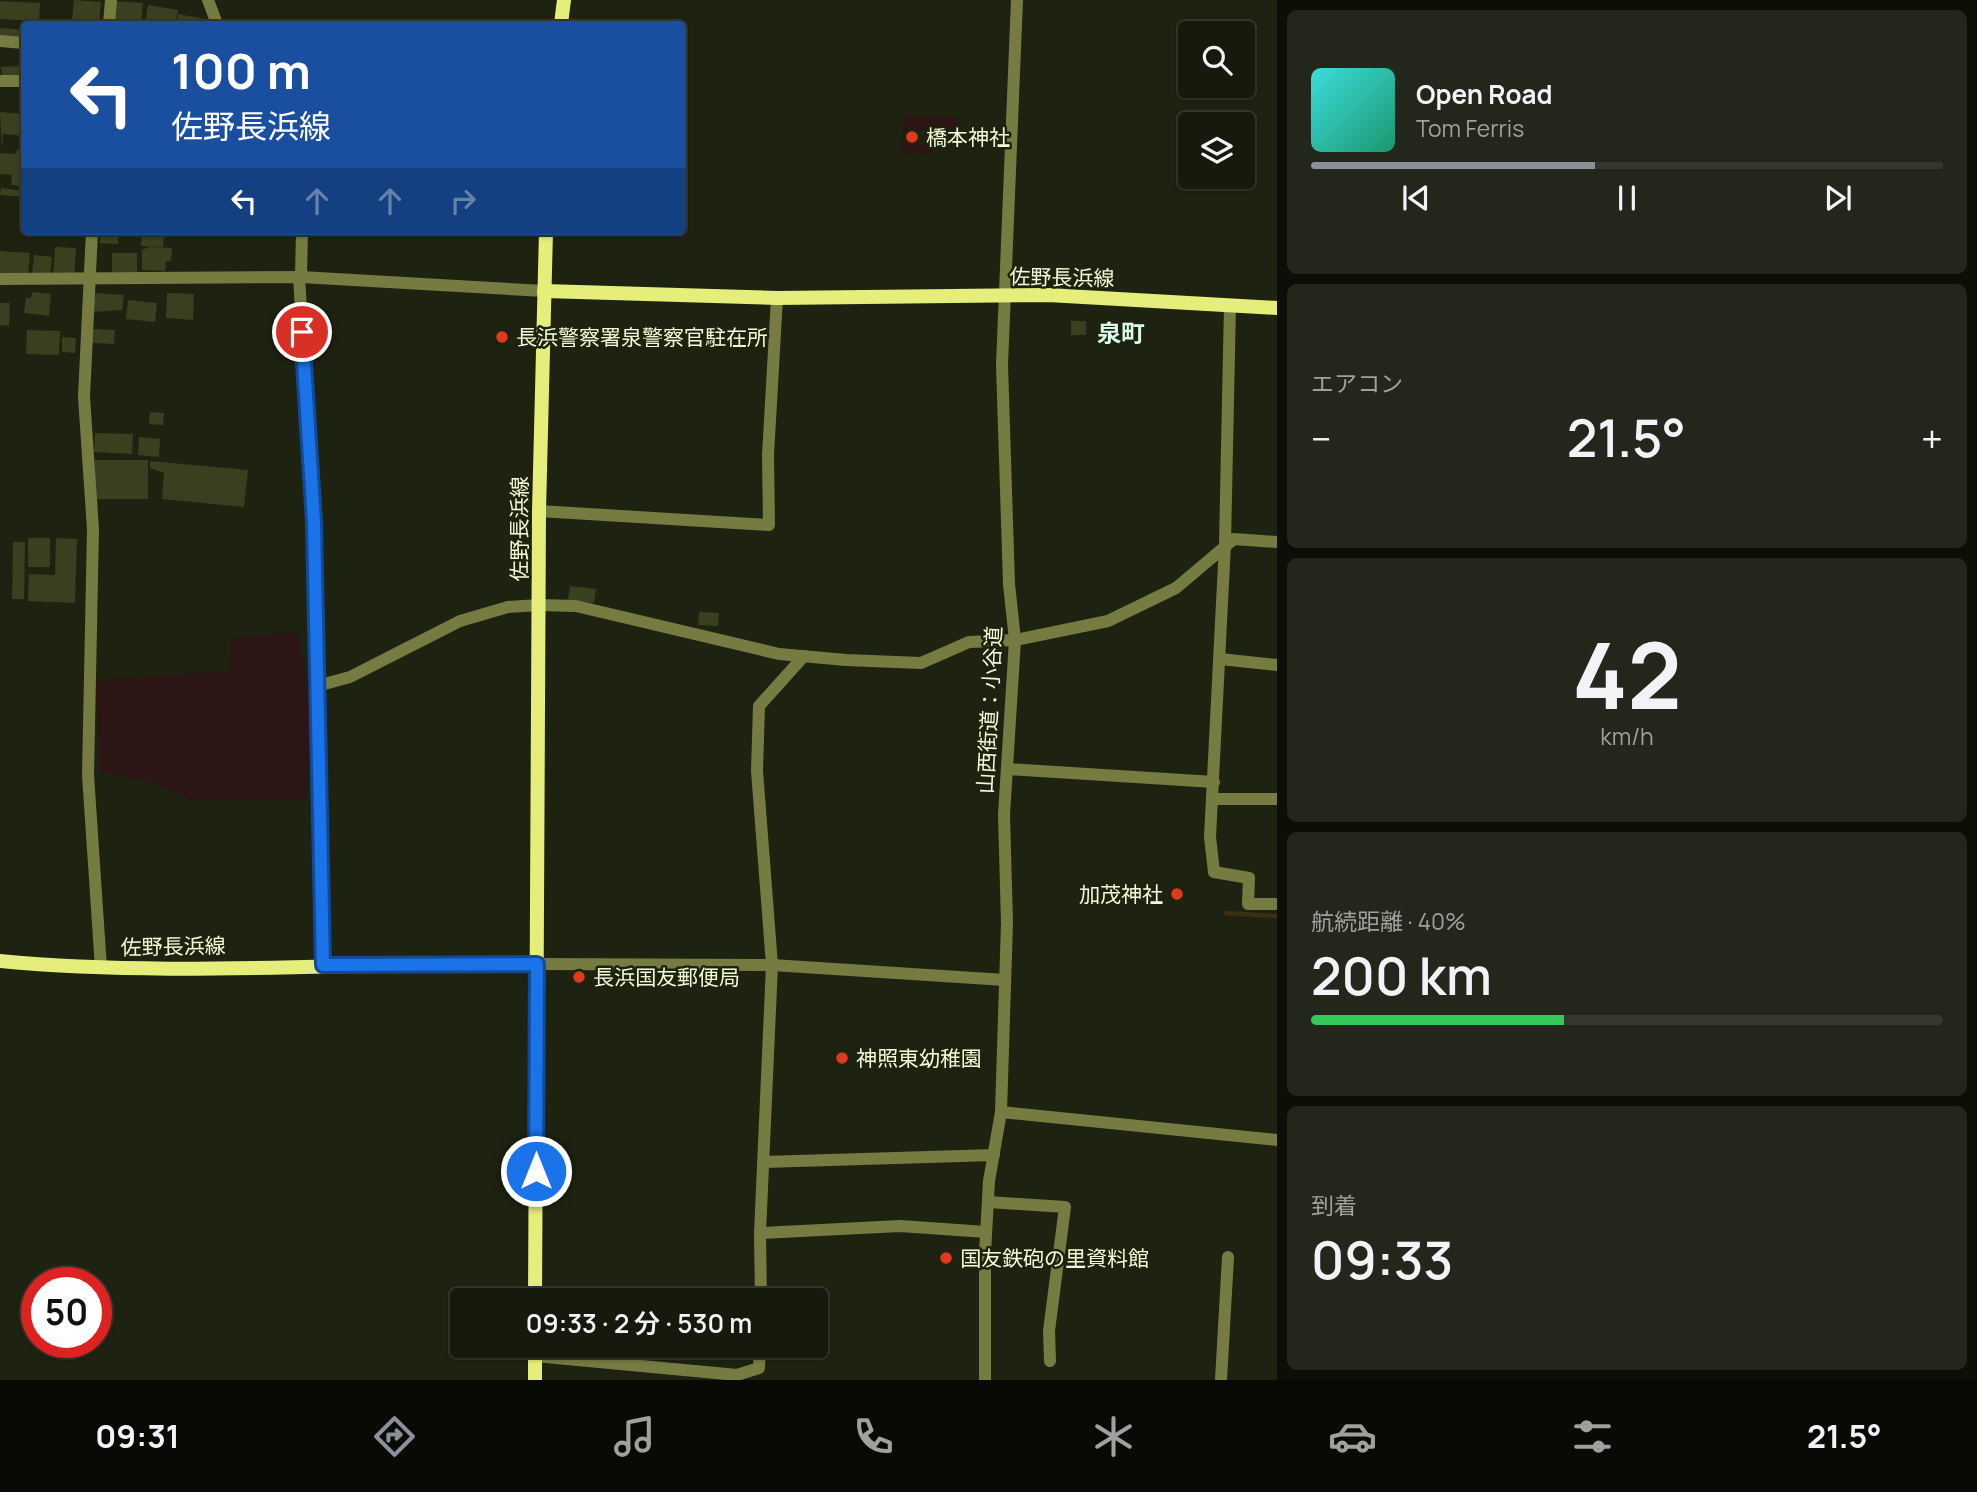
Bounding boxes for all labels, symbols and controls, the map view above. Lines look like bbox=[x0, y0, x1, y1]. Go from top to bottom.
map controls bbox=[1178, 21, 1255, 189]
button: search bbox=[1178, 21, 1255, 98]
text: 100 m bbox=[171, 37, 311, 104]
icon: left bbox=[56, 49, 147, 140]
text: Open Road bbox=[1416, 76, 1552, 112]
text: 佐野長浜線 bbox=[171, 104, 331, 148]
button: layers bbox=[1178, 112, 1255, 189]
text: Tom Ferris bbox=[1416, 112, 1524, 144]
place label: 橋本神社 bbox=[926, 123, 1010, 151]
marker: 橋本神社 bbox=[904, 129, 920, 145]
icon: previous bbox=[1397, 179, 1435, 217]
icon: pause bbox=[1608, 179, 1646, 217]
icon: next bbox=[1819, 179, 1857, 217]
icon: left bbox=[225, 182, 263, 220]
icon: ahead bbox=[298, 182, 336, 220]
icon: ahead bbox=[371, 182, 409, 220]
icon: right bbox=[444, 182, 482, 220]
street label: 佐野長浜線 bbox=[1009, 262, 1115, 292]
pin bbox=[272, 302, 332, 362]
icon: arrive bbox=[283, 313, 321, 351]
district label: 泉町 bbox=[1097, 316, 1145, 349]
place label: 長浜警察署泉警察官駐在所 bbox=[516, 323, 768, 351]
marker: 長浜警察署泉警察官駐在所 bbox=[494, 329, 510, 345]
text: エアコン bbox=[1311, 367, 1403, 399]
text: 21.5° bbox=[1567, 402, 1686, 473]
text: − bbox=[1311, 412, 1332, 464]
text: + bbox=[1921, 412, 1943, 464]
street label: 佐野長浜線 bbox=[505, 477, 533, 582]
text: 42 bbox=[1572, 612, 1682, 736]
street label: 山西街道：小谷道 bbox=[971, 625, 1007, 795]
text: km/h bbox=[1600, 720, 1654, 752]
place label: 加茂神社 bbox=[1079, 880, 1163, 908]
marker: 加茂神社 bbox=[1169, 886, 1185, 902]
text: 航続距離 · 40% bbox=[1311, 905, 1466, 937]
street label: 佐野長浜線 bbox=[120, 931, 226, 961]
text: 200 km bbox=[1311, 940, 1492, 1011]
place label: 長浜国友郵便局 bbox=[593, 963, 740, 991]
marker: 長浜国友郵便局 bbox=[571, 969, 587, 985]
place label: 神照東幼稚園 bbox=[856, 1044, 982, 1072]
marker: 神照東幼稚園 bbox=[834, 1050, 850, 1066]
position arrow bbox=[499, 1134, 573, 1208]
text: 到着 bbox=[1311, 1189, 1357, 1221]
text: 09:33 bbox=[1311, 1224, 1453, 1295]
place label: 国友鉄砲の里資料館 bbox=[960, 1244, 1149, 1272]
marker: 国友鉄砲の里資料館 bbox=[938, 1250, 954, 1266]
speed limit sign: 50 bbox=[21, 1267, 112, 1358]
text: 09:33 · 2 分 · 530 m bbox=[526, 1305, 752, 1341]
icon: directions bbox=[370, 1412, 419, 1461]
icon: music bbox=[610, 1412, 659, 1461]
icon: phone bbox=[849, 1412, 898, 1461]
icon: climate bbox=[1089, 1412, 1138, 1461]
icon: car bbox=[1328, 1412, 1377, 1461]
icon: filters bbox=[1568, 1412, 1617, 1461]
text: 09:31 bbox=[95, 1414, 180, 1458]
text: 21.5° bbox=[1807, 1414, 1882, 1458]

